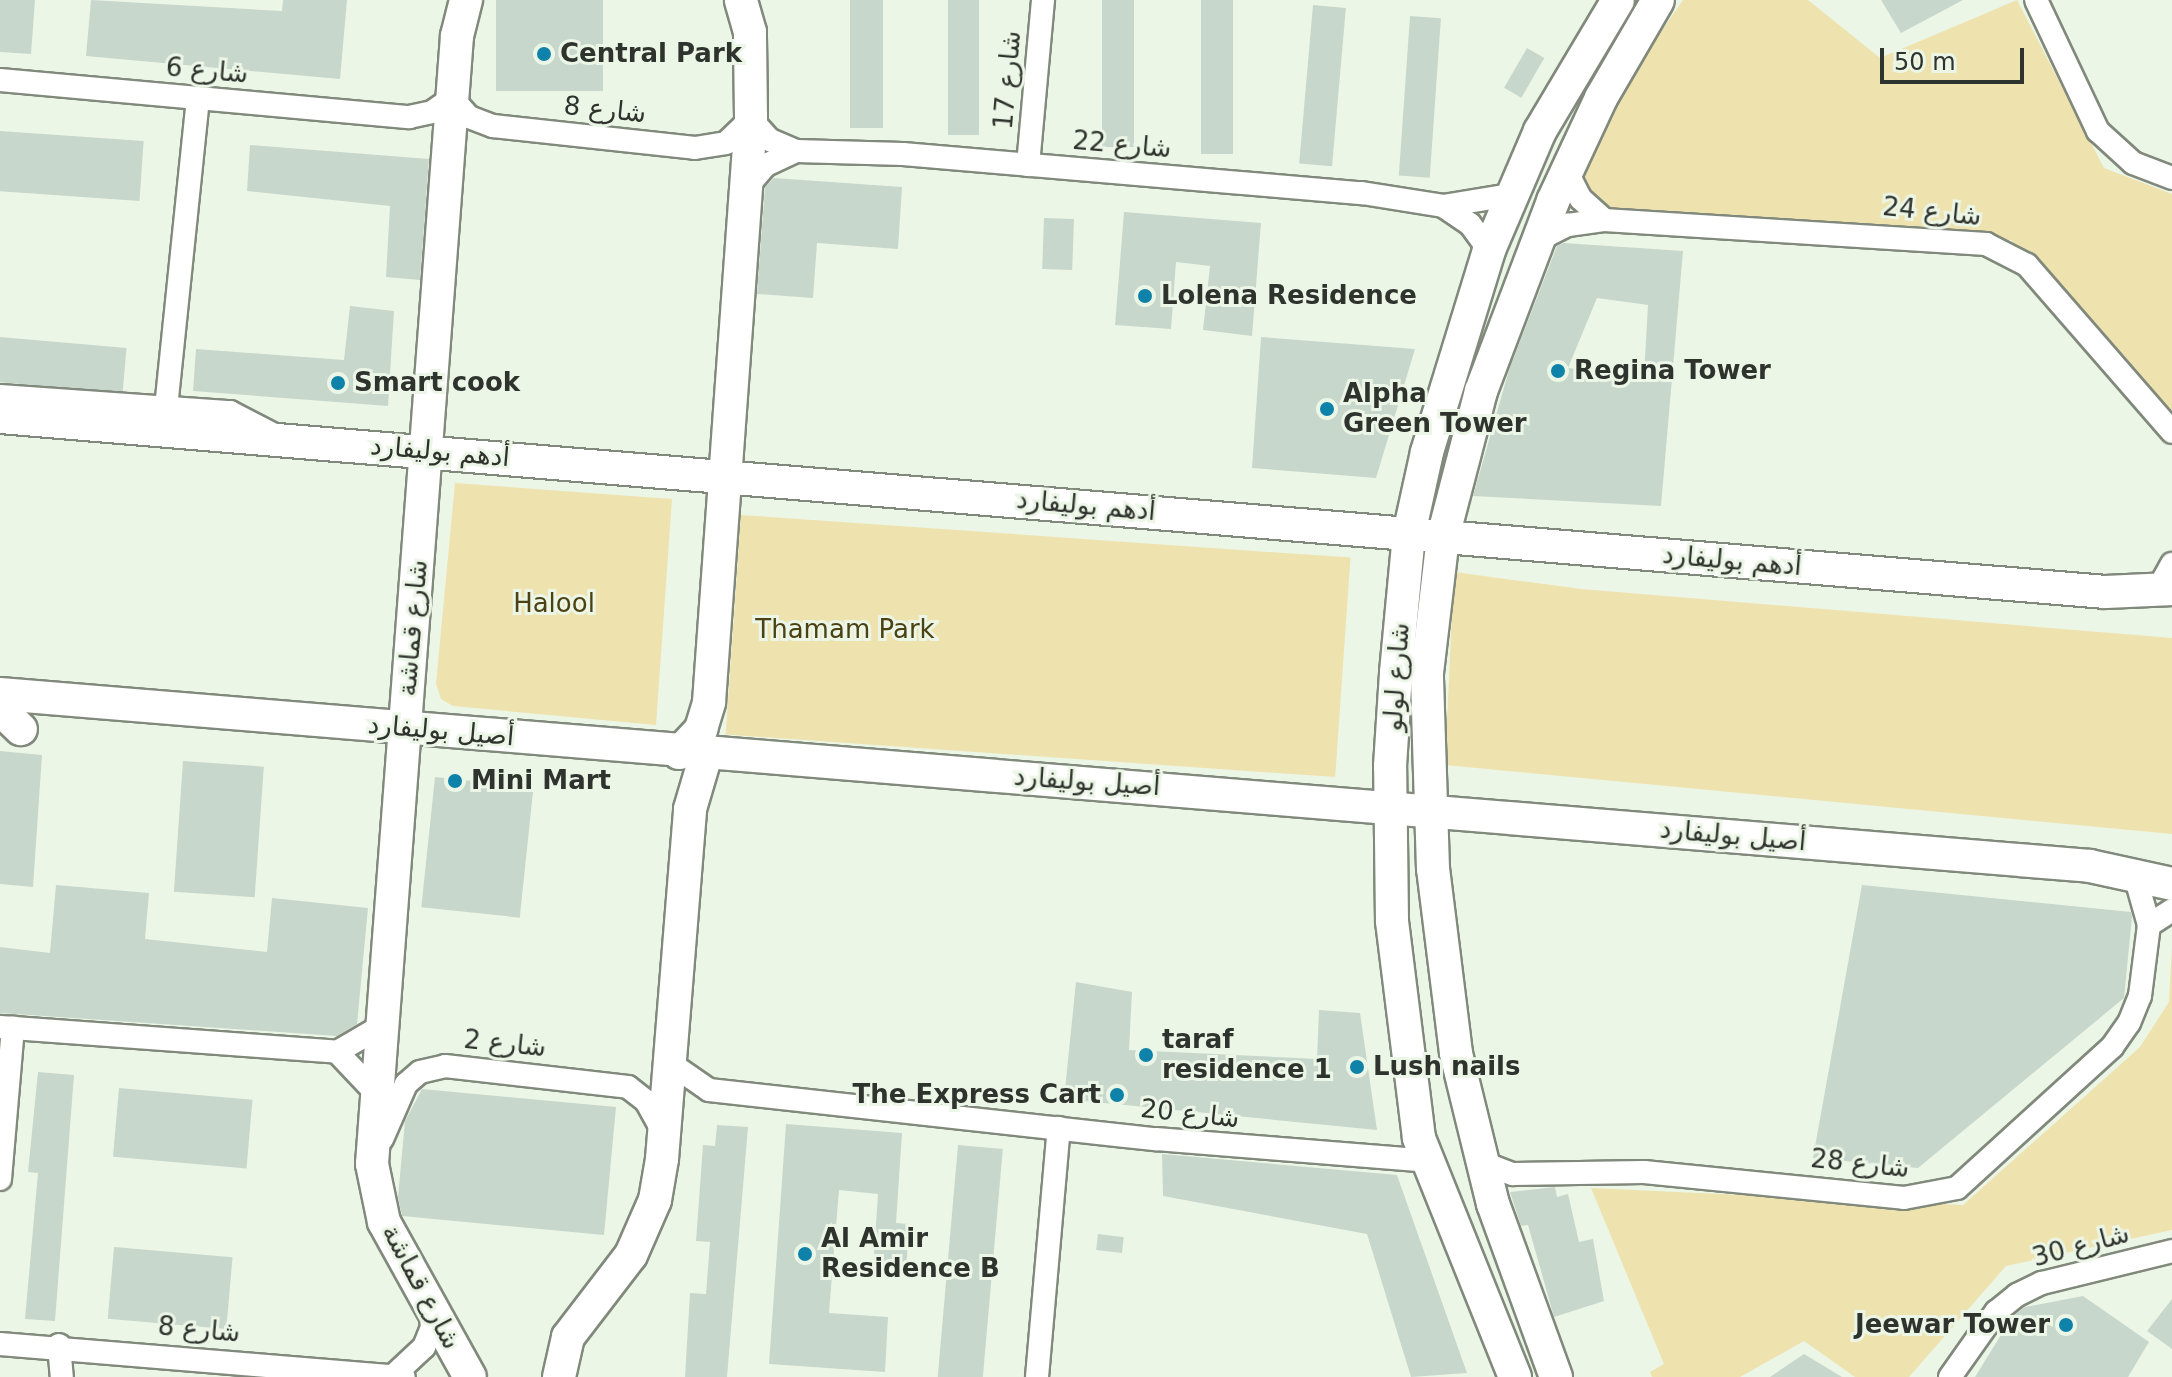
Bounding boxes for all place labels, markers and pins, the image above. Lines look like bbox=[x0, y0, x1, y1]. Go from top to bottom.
place label: Central Park bbox=[560, 38, 742, 70]
marker: Central Park bbox=[535, 45, 553, 63]
place label: Lolena Residence bbox=[1161, 280, 1417, 312]
marker: Lolena Residence bbox=[1136, 287, 1154, 305]
place label: Regina Tower bbox=[1574, 355, 1771, 387]
marker: Regina Tower bbox=[1549, 362, 1567, 380]
place label: Smart cook bbox=[354, 367, 520, 399]
marker: Smart cook bbox=[329, 374, 347, 392]
place label: Alpha Green Tower bbox=[1343, 378, 1527, 440]
marker: Alpha Green Tower bbox=[1318, 400, 1336, 418]
place label: Mini Mart bbox=[471, 765, 611, 797]
marker: Mini Mart bbox=[446, 772, 464, 790]
place label: taraf residence 1 bbox=[1162, 1024, 1332, 1086]
marker: taraf residence 1 bbox=[1137, 1046, 1155, 1064]
place label: Lush nails bbox=[1373, 1051, 1520, 1083]
marker: Lush nails bbox=[1348, 1058, 1366, 1076]
place label: The Express Cart bbox=[853, 1079, 1101, 1111]
marker: The Express Cart bbox=[1108, 1086, 1126, 1104]
place label: Al Amir Residence B bbox=[821, 1223, 1000, 1284]
marker: Al Amir Residence B bbox=[796, 1245, 814, 1263]
place label: Jeewar Tower bbox=[1855, 1309, 2050, 1341]
marker: Jeewar Tower bbox=[2057, 1316, 2075, 1334]

